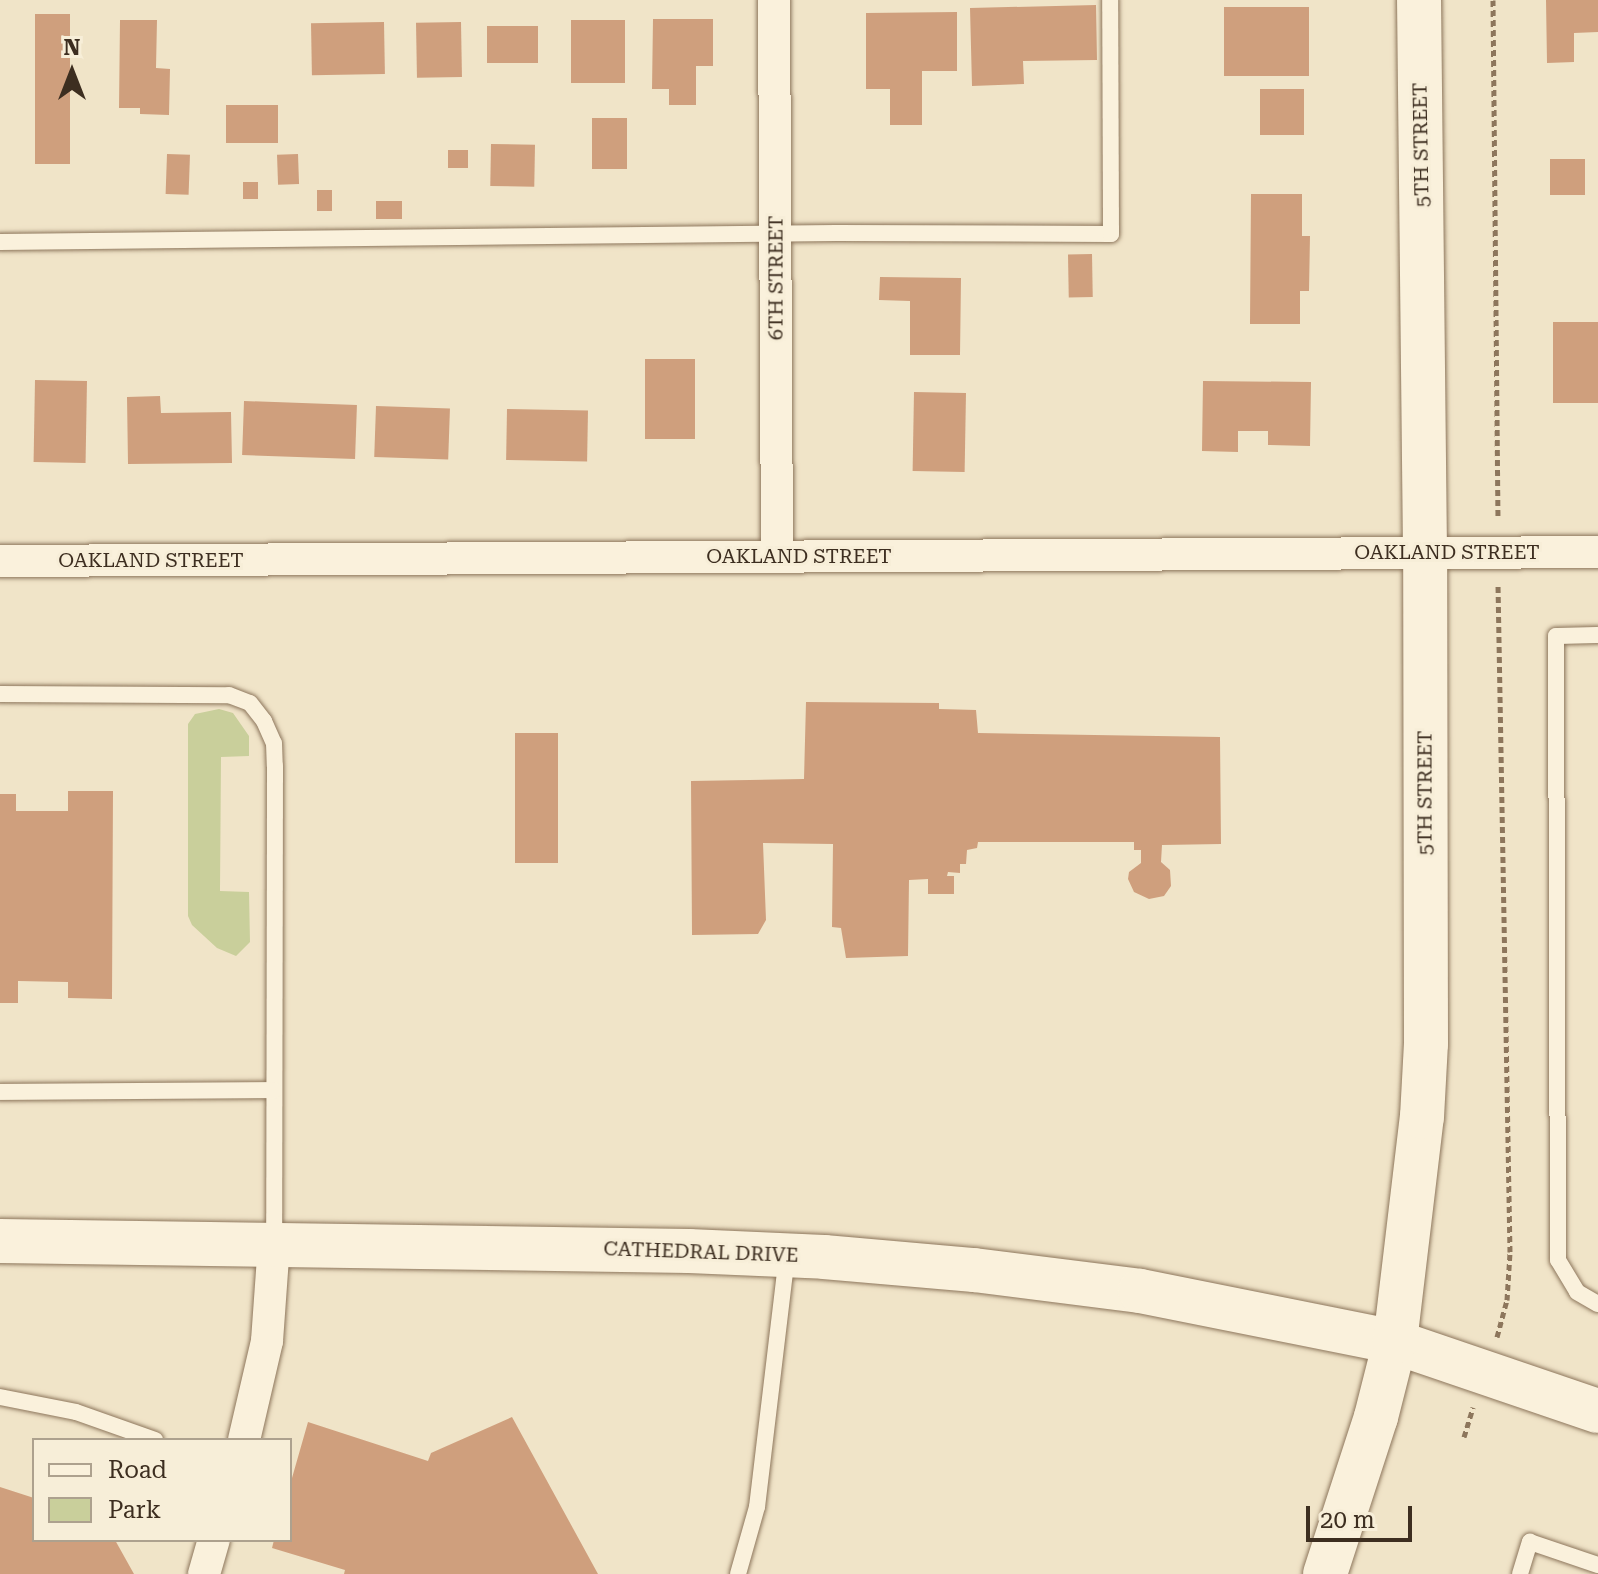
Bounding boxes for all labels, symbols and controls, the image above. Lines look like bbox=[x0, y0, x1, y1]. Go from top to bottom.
north arrow bbox=[32, 32, 112, 112]
text: N bbox=[64, 35, 80, 60]
street label: 5TH STREET bbox=[1408, 83, 1434, 207]
street label: 6TH STREET bbox=[764, 216, 788, 340]
street label: OAKLAND STREET bbox=[1354, 540, 1540, 564]
street label: OAKLAND STREET bbox=[706, 544, 892, 568]
street label: OAKLAND STREET bbox=[58, 548, 244, 572]
street label: 5TH STREET bbox=[1413, 731, 1437, 855]
street label: CATHEDRAL DRIVE bbox=[603, 1237, 799, 1267]
legend bbox=[32, 1438, 292, 1542]
text: Road bbox=[108, 1456, 167, 1484]
scale bar bbox=[1310, 1490, 1416, 1540]
text: Park bbox=[108, 1496, 161, 1524]
text: 20 m bbox=[1320, 1506, 1375, 1534]

